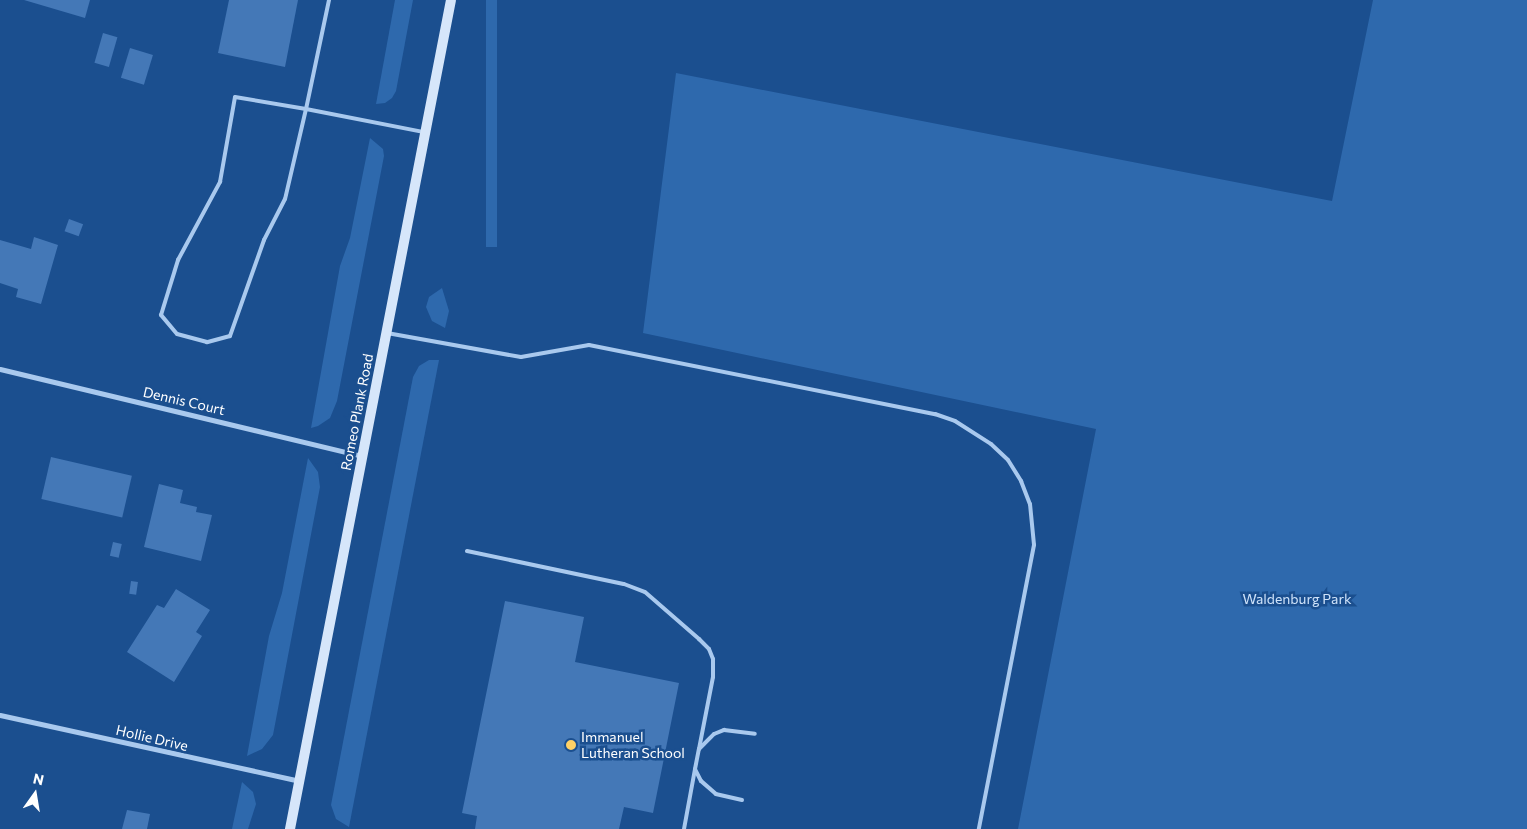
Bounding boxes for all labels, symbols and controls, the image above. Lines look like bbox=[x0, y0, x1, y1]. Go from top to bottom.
street label: Romeo Plank Road bbox=[337, 352, 377, 472]
street label: Dennis Court bbox=[141, 383, 227, 419]
park label: Waldenburg Park bbox=[1242, 591, 1352, 607]
street label: Hollie Drive bbox=[114, 722, 190, 754]
place label: Immanuel Lutheran School bbox=[581, 729, 685, 762]
marker: Immanuel Lutheran School bbox=[565, 739, 577, 751]
north arrow bbox=[10, 769, 60, 819]
text: N bbox=[31, 769, 46, 788]

